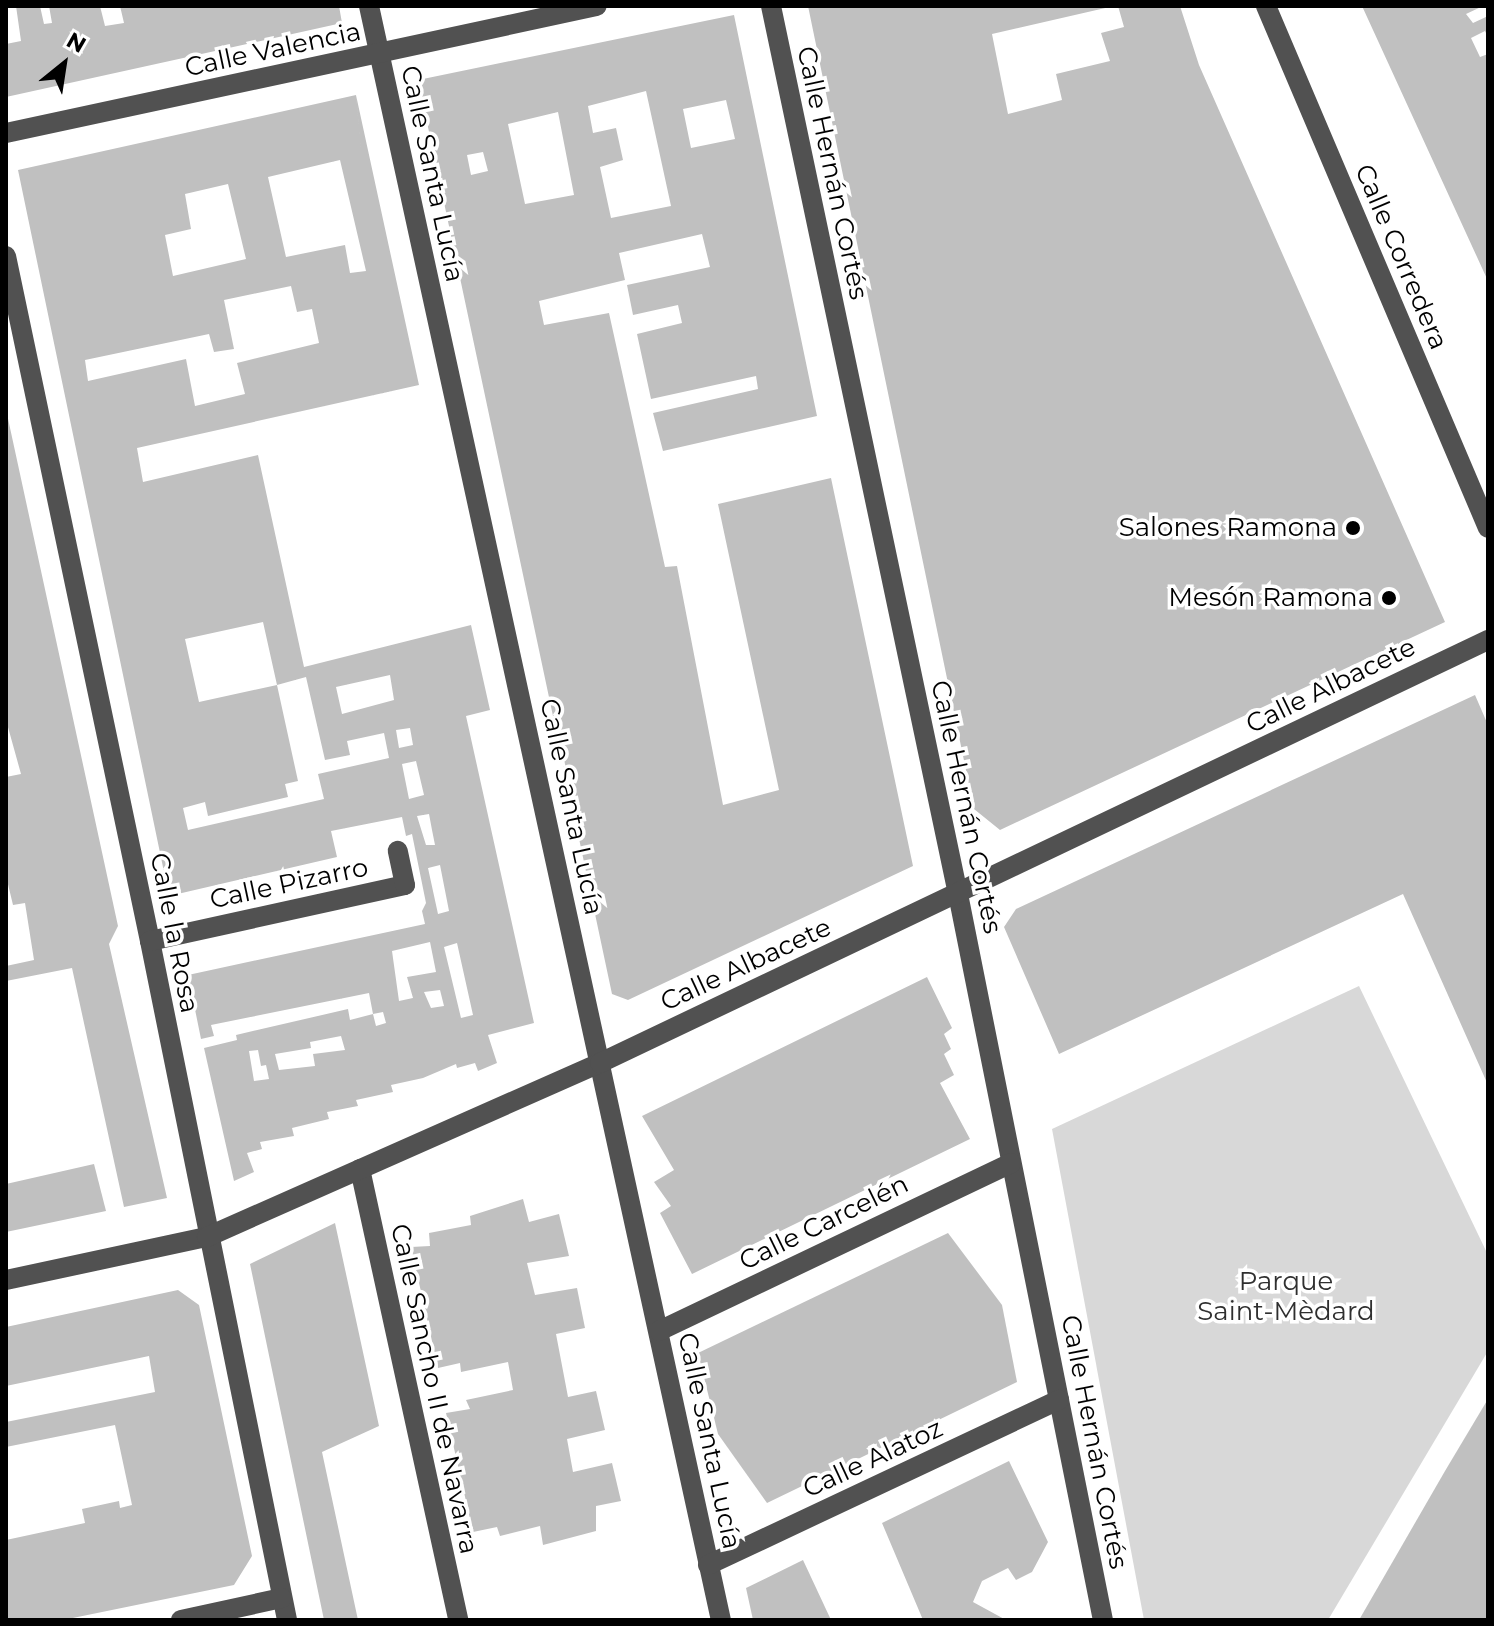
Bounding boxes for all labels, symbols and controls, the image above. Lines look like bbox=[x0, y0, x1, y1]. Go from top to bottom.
street label: Calle Valencia bbox=[182, 16, 364, 84]
north arrow bbox=[24, 24, 104, 104]
text: N bbox=[62, 27, 91, 59]
street label: Calle Hernán Cortés bbox=[790, 44, 874, 302]
street label: Calle Santa Lucía bbox=[394, 63, 470, 285]
street label: Calle Corredera bbox=[1348, 160, 1454, 354]
place label: Salones Ramona bbox=[1119, 512, 1337, 544]
marker: Salones Ramona bbox=[1344, 519, 1362, 537]
place label: Mesón Ramona bbox=[1168, 582, 1373, 614]
marker: Mesón Ramona bbox=[1380, 589, 1398, 607]
street label: Calle Albacete bbox=[1241, 632, 1421, 740]
street label: Calle Hernán Cortés bbox=[924, 678, 1008, 936]
street label: Calle Santa Lucía bbox=[533, 696, 609, 918]
street label: Calle la Rosa bbox=[143, 850, 205, 1016]
street label: Calle Pizarro bbox=[207, 852, 371, 916]
street label: Calle Albacete bbox=[656, 912, 836, 1018]
street label: Calle Carcelén bbox=[734, 1169, 914, 1277]
street label: Calle Sancho II de Navarra bbox=[384, 1221, 484, 1557]
park label: Parque Saint-Mèdard bbox=[1197, 1266, 1375, 1328]
street label: Calle Hernán Cortés bbox=[1054, 1312, 1134, 1572]
street label: Calle Santa Lucía bbox=[671, 1330, 747, 1552]
street label: Calle Alatoz bbox=[798, 1413, 948, 1505]

